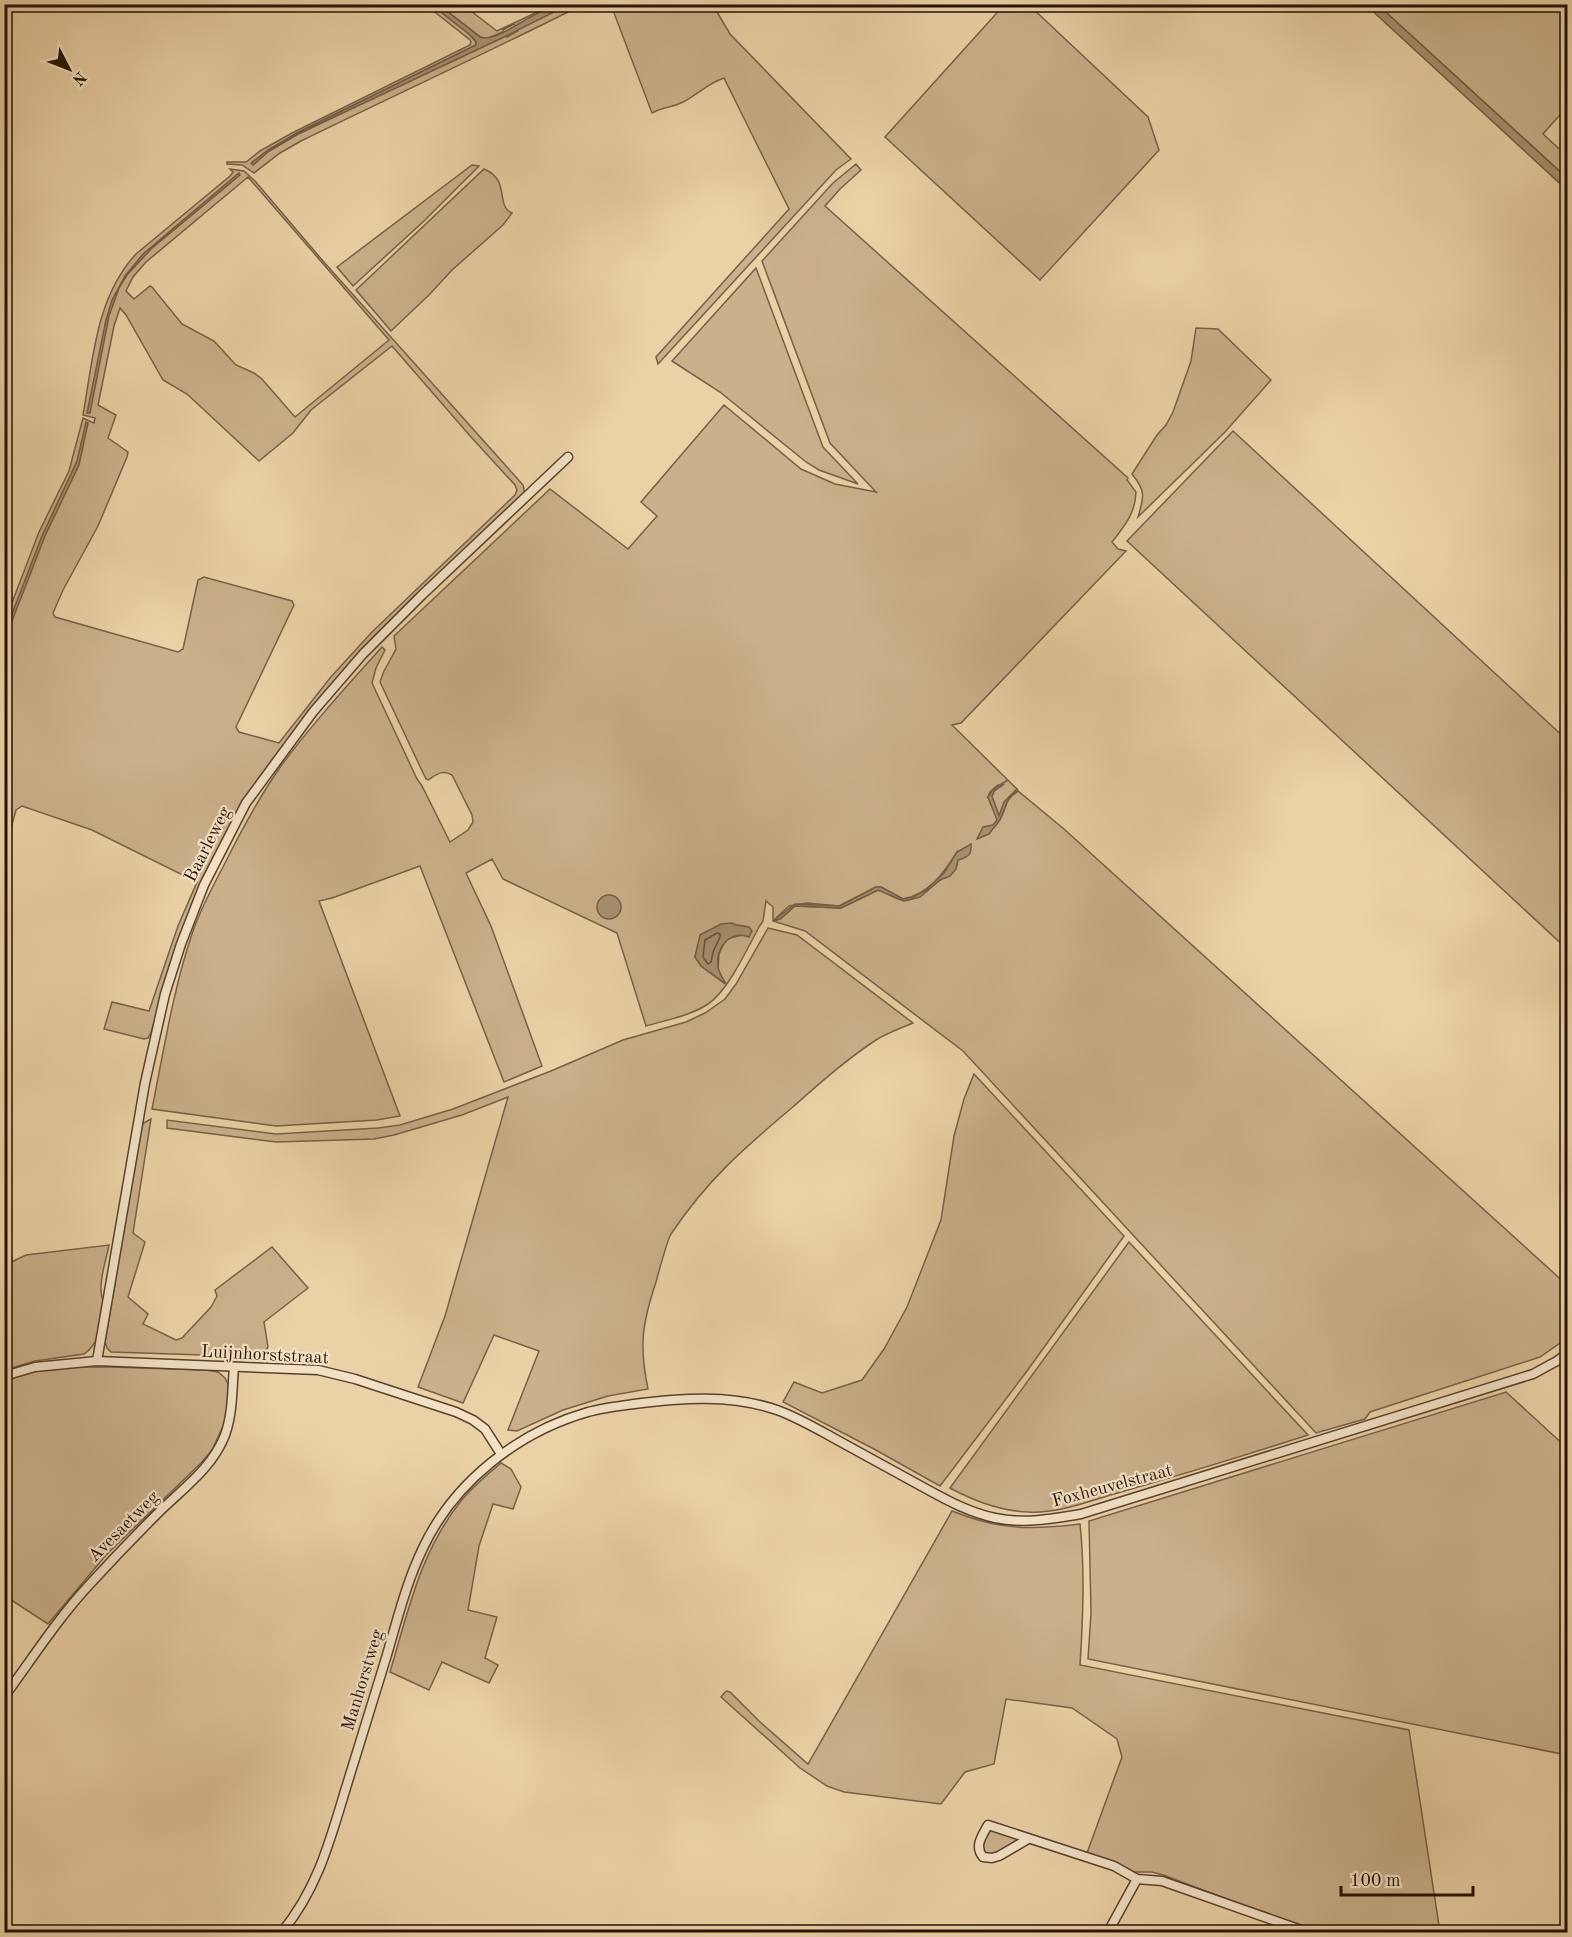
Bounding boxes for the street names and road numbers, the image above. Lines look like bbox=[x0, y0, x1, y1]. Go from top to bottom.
street label: Baarleweg bbox=[181, 804, 235, 885]
street label: Luijnhorststraat bbox=[201, 1343, 329, 1367]
street label: Foxheuvelstraat bbox=[1050, 1461, 1174, 1511]
street label: Avesaetweg bbox=[85, 1488, 163, 1566]
street label: Manhorstweg bbox=[339, 1627, 387, 1733]

